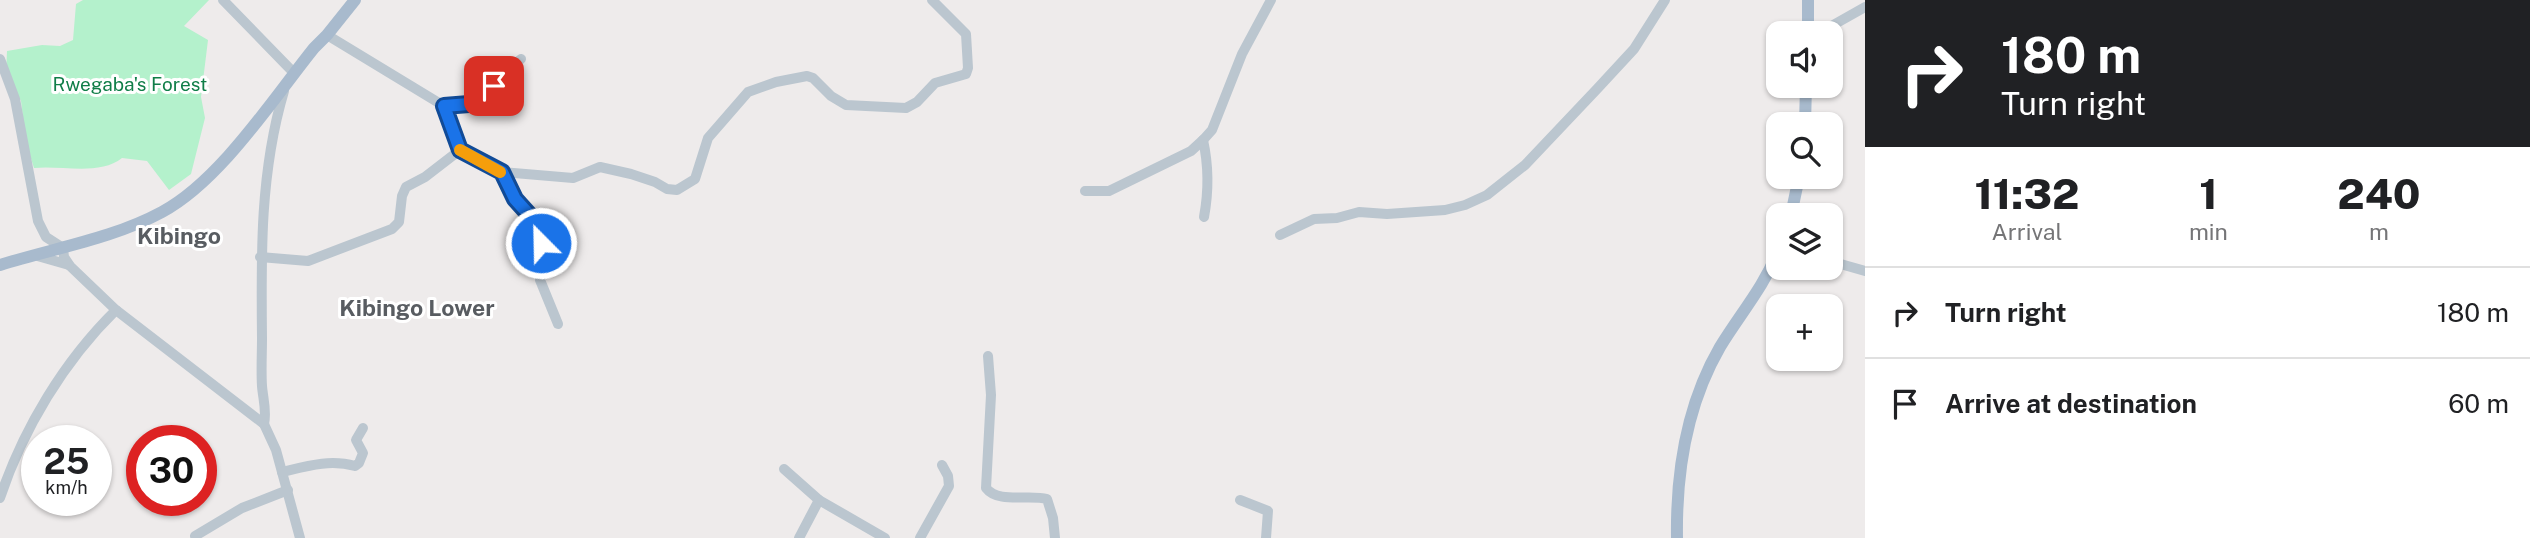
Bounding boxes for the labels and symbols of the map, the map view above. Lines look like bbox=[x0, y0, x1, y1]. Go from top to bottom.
pin bbox=[464, 56, 524, 116]
park label: Rwegaba's Forest bbox=[53, 73, 207, 95]
position arrow bbox=[504, 206, 578, 280]
district label: Kibingo bbox=[137, 222, 221, 249]
district label: Kibingo Lower bbox=[339, 294, 495, 321]
speed limit sign: 30 bbox=[126, 425, 217, 516]

